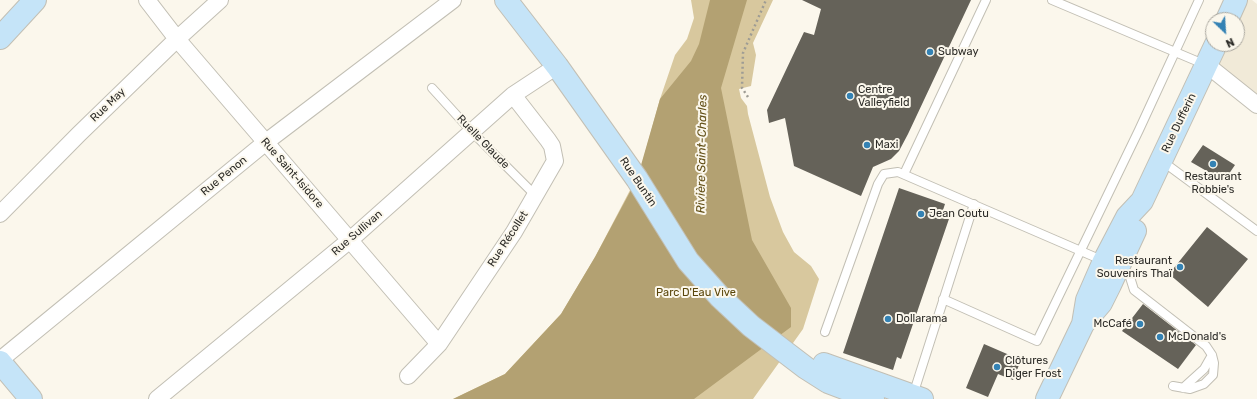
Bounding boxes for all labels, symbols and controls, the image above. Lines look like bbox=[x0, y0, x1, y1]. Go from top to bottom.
north arrow bbox=[1205, 12, 1245, 52]
text: N bbox=[1224, 35, 1236, 50]
place label: Subway bbox=[938, 45, 979, 59]
marker: Subway bbox=[925, 47, 935, 57]
place label: Centre Valleyfield bbox=[858, 83, 909, 109]
street label: Rue May bbox=[88, 85, 128, 125]
marker: Centre Valleyfield bbox=[845, 91, 855, 101]
street label: Rue Dufferin bbox=[1159, 91, 1199, 155]
water label: Rivière Saint-Charles bbox=[694, 95, 710, 213]
street label: Ruelle Glaude bbox=[454, 112, 512, 172]
street label: Rue Saint-Isidore bbox=[258, 135, 326, 211]
place label: Maxi bbox=[875, 138, 898, 152]
marker: Maxi bbox=[862, 140, 872, 150]
street label: Rue Penon bbox=[198, 153, 250, 199]
street label: Rue Buntin bbox=[617, 155, 659, 209]
marker: Restaurant Robbie's bbox=[1208, 159, 1218, 169]
place label: Restaurant Robbie's bbox=[1185, 170, 1241, 196]
street label: Rue Sullivan bbox=[329, 207, 385, 259]
place label: Jean Coutu bbox=[929, 207, 989, 221]
street label: Rue Récollet bbox=[485, 209, 531, 269]
marker: Jean Coutu bbox=[916, 209, 926, 219]
place label: Restaurant Souvenirs Thaï bbox=[1097, 254, 1172, 280]
marker: Restaurant Souvenirs Thaï bbox=[1175, 262, 1185, 272]
park label: Parc D'Eau Vive bbox=[656, 286, 736, 300]
place label: Dollarama bbox=[896, 312, 947, 326]
marker: Dollarama bbox=[883, 314, 893, 324]
place label: McCafé bbox=[1094, 317, 1132, 331]
marker: McCafé bbox=[1135, 319, 1145, 329]
place label: McDonald's bbox=[1168, 330, 1226, 344]
marker: McDonald's bbox=[1155, 332, 1165, 342]
place label: Clôtures Diger Frost bbox=[1005, 354, 1061, 380]
marker: Clôtures Diger Frost bbox=[992, 362, 1002, 372]

